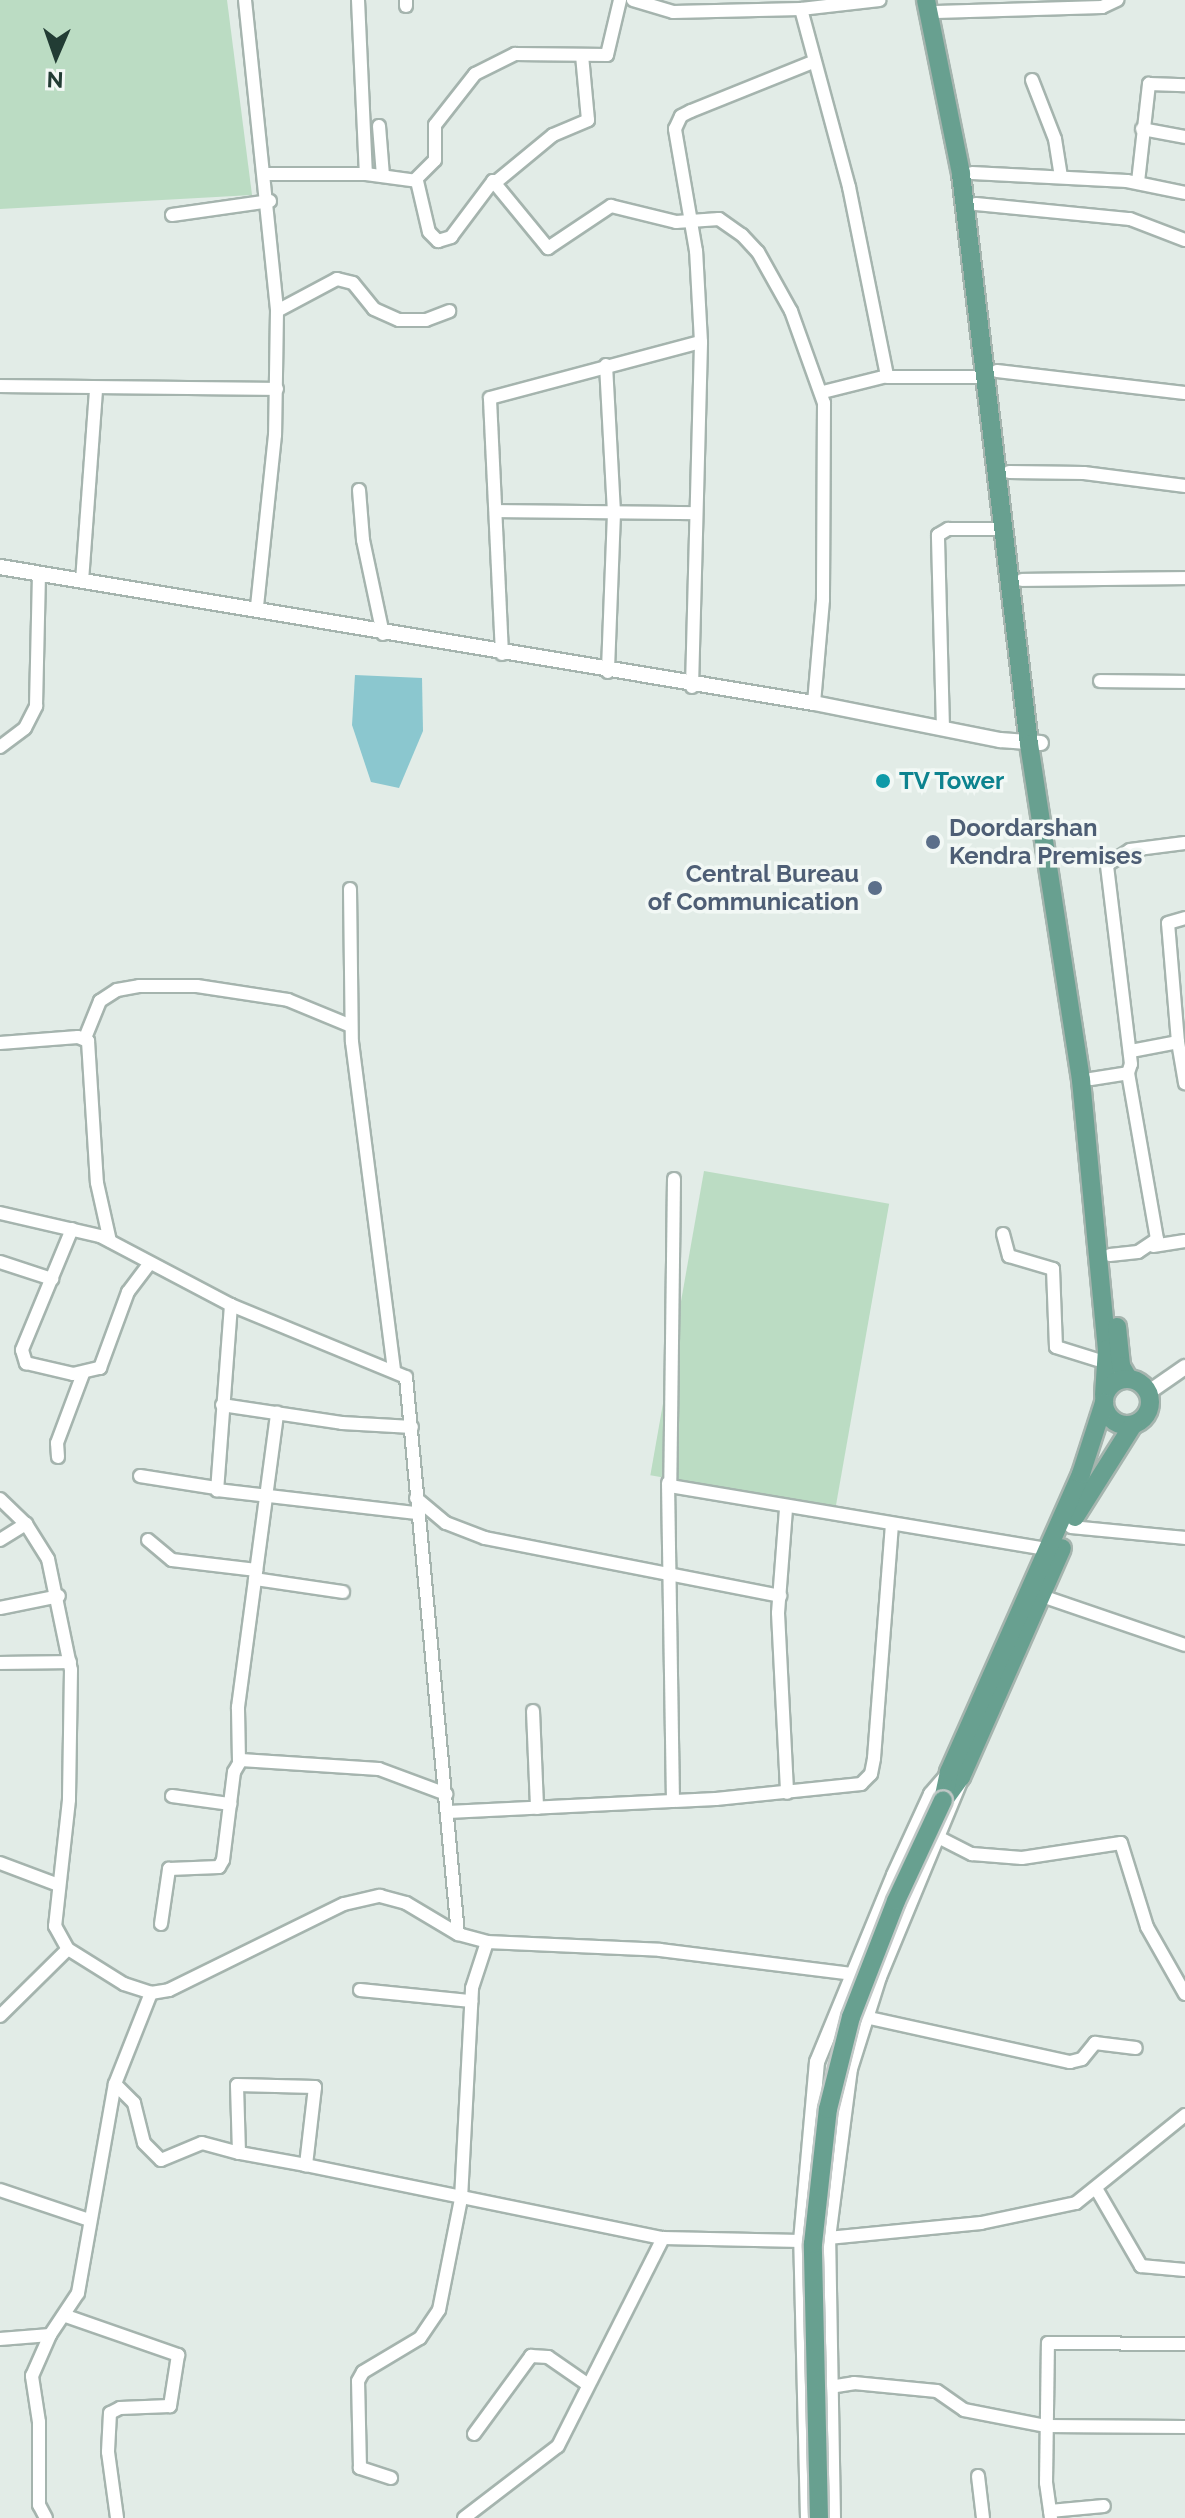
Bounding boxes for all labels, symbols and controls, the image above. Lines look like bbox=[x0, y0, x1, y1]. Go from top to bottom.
north arrow bbox=[16, 16, 96, 96]
text: N bbox=[46, 67, 64, 93]
place label: TV Tower bbox=[899, 767, 1006, 795]
marker: TV Tower bbox=[874, 772, 892, 790]
place label: Doordarshan Kendra Premises bbox=[949, 814, 1142, 870]
marker: Doordarshan Kendra Premises bbox=[924, 833, 942, 851]
place label: Central Bureau of Communication bbox=[647, 860, 859, 916]
marker: Central Bureau of Communication bbox=[866, 879, 884, 897]

